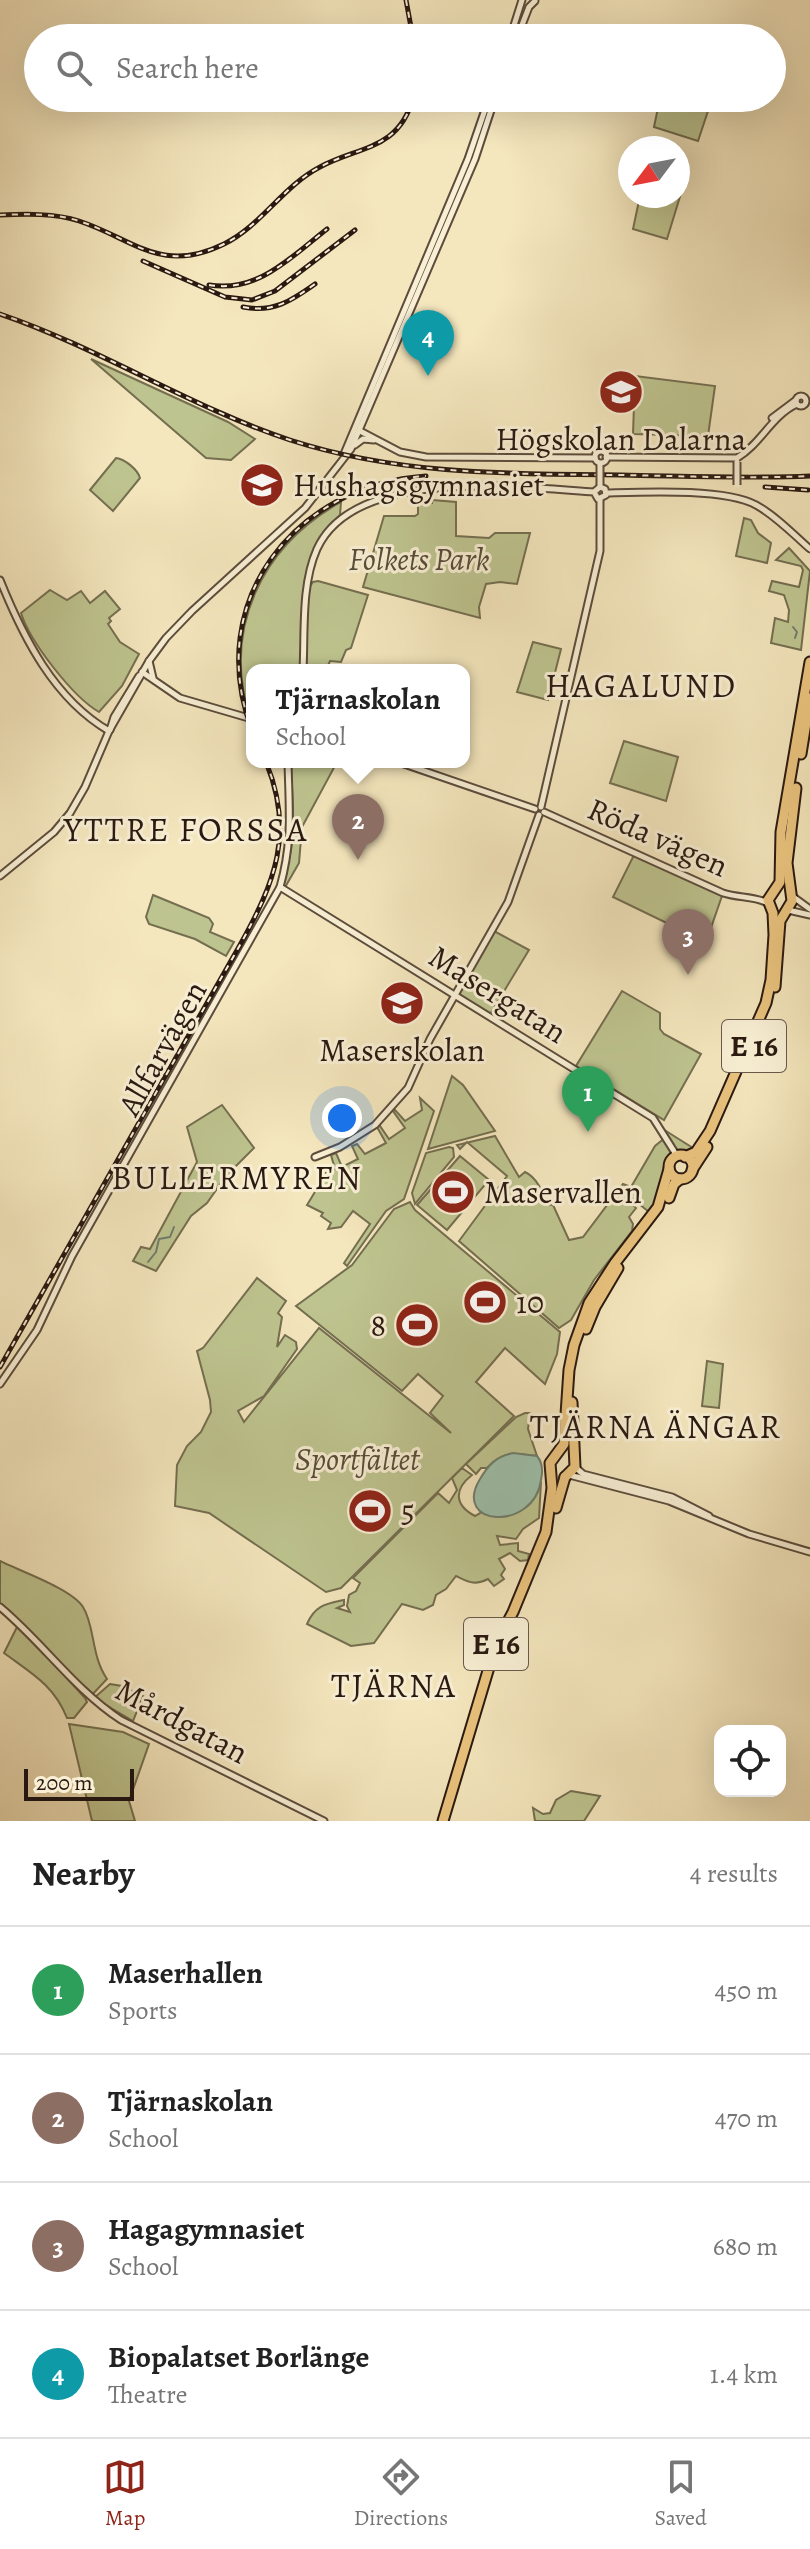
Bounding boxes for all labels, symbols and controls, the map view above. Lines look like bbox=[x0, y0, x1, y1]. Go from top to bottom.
search box bbox=[24, 24, 786, 112]
icon: search bbox=[52, 46, 96, 90]
text: Search here bbox=[116, 48, 259, 88]
north arrow bbox=[618, 136, 690, 208]
pin: 4 bbox=[402, 310, 454, 376]
school or university icon: Högskolan Dalarna bbox=[597, 368, 645, 416]
place label: Högskolan Dalarna bbox=[496, 417, 747, 461]
school or university icon: Hushagsgymnasiet bbox=[238, 461, 286, 509]
place label: Hushagsgymnasiet bbox=[293, 463, 544, 507]
park label: Folkets Park bbox=[348, 537, 490, 581]
district label: HAGALUND bbox=[545, 662, 737, 709]
popup bbox=[246, 664, 470, 768]
text: Tjärnaskolan bbox=[275, 679, 441, 719]
text: School bbox=[275, 719, 346, 754]
street label: Röda vägen bbox=[581, 786, 735, 888]
pin: 2 bbox=[332, 794, 384, 860]
district label: YTTRE FORSSA bbox=[63, 806, 308, 853]
pin: 3 bbox=[662, 909, 714, 975]
street label: Masergatan bbox=[421, 934, 575, 1054]
street label: Allfarvägen bbox=[106, 973, 217, 1124]
school or university icon: Maserskolan bbox=[378, 979, 426, 1027]
road number: E 16 bbox=[722, 1020, 786, 1072]
place label: Maserskolan bbox=[319, 1028, 485, 1072]
pin: 1 bbox=[562, 1066, 614, 1132]
your location bbox=[322, 1098, 362, 1138]
district label: BULLERMYREN bbox=[111, 1154, 363, 1201]
sports icon: Maservallen bbox=[429, 1168, 477, 1216]
place label: Maservallen bbox=[484, 1170, 642, 1214]
sports icon: 10 bbox=[461, 1278, 509, 1326]
place label: 10 bbox=[516, 1280, 544, 1324]
sports icon: 8 bbox=[393, 1301, 441, 1349]
place label: 8 bbox=[370, 1303, 386, 1347]
district label: TJÄRNA ÄNGAR bbox=[530, 1403, 782, 1450]
park label: Sportfältet bbox=[295, 1437, 421, 1481]
sports icon: 5 bbox=[346, 1487, 394, 1535]
place label: 5 bbox=[401, 1489, 415, 1533]
road number: E 16 bbox=[464, 1618, 528, 1670]
district label: TJÄRNA bbox=[331, 1662, 457, 1709]
street label: Mårdgatan bbox=[108, 1668, 256, 1774]
map controls bbox=[714, 1725, 786, 1797]
button: locate bbox=[714, 1725, 786, 1797]
scale bar bbox=[24, 1765, 134, 1801]
text: 200 m bbox=[36, 1768, 93, 1798]
text: Nearby bbox=[32, 1850, 135, 1897]
text: 4 results bbox=[690, 1856, 778, 1891]
text: Maserhallen bbox=[108, 1953, 263, 1993]
text: 1 bbox=[53, 1973, 63, 2008]
text: 450 m bbox=[714, 1973, 778, 2008]
text: Sports bbox=[108, 1993, 177, 2028]
text: Tjärnaskolan bbox=[108, 2081, 273, 2121]
text: 2 bbox=[52, 2101, 64, 2136]
text: 470 m bbox=[715, 2101, 778, 2136]
text: School bbox=[108, 2121, 178, 2156]
text: Hagagymnasiet bbox=[108, 2209, 304, 2249]
text: 3 bbox=[52, 2229, 64, 2264]
text: 680 m bbox=[713, 2229, 778, 2264]
text: School bbox=[108, 2249, 178, 2284]
text: Biopalatset Borlänge bbox=[108, 2337, 369, 2377]
text: 4 bbox=[52, 2357, 64, 2392]
text: 1.4 km bbox=[710, 2357, 778, 2392]
text: Theatre bbox=[108, 2377, 187, 2412]
tab: Map bbox=[103, 2455, 147, 2533]
tab: Directions bbox=[354, 2455, 448, 2533]
tab: Saved bbox=[655, 2455, 707, 2533]

